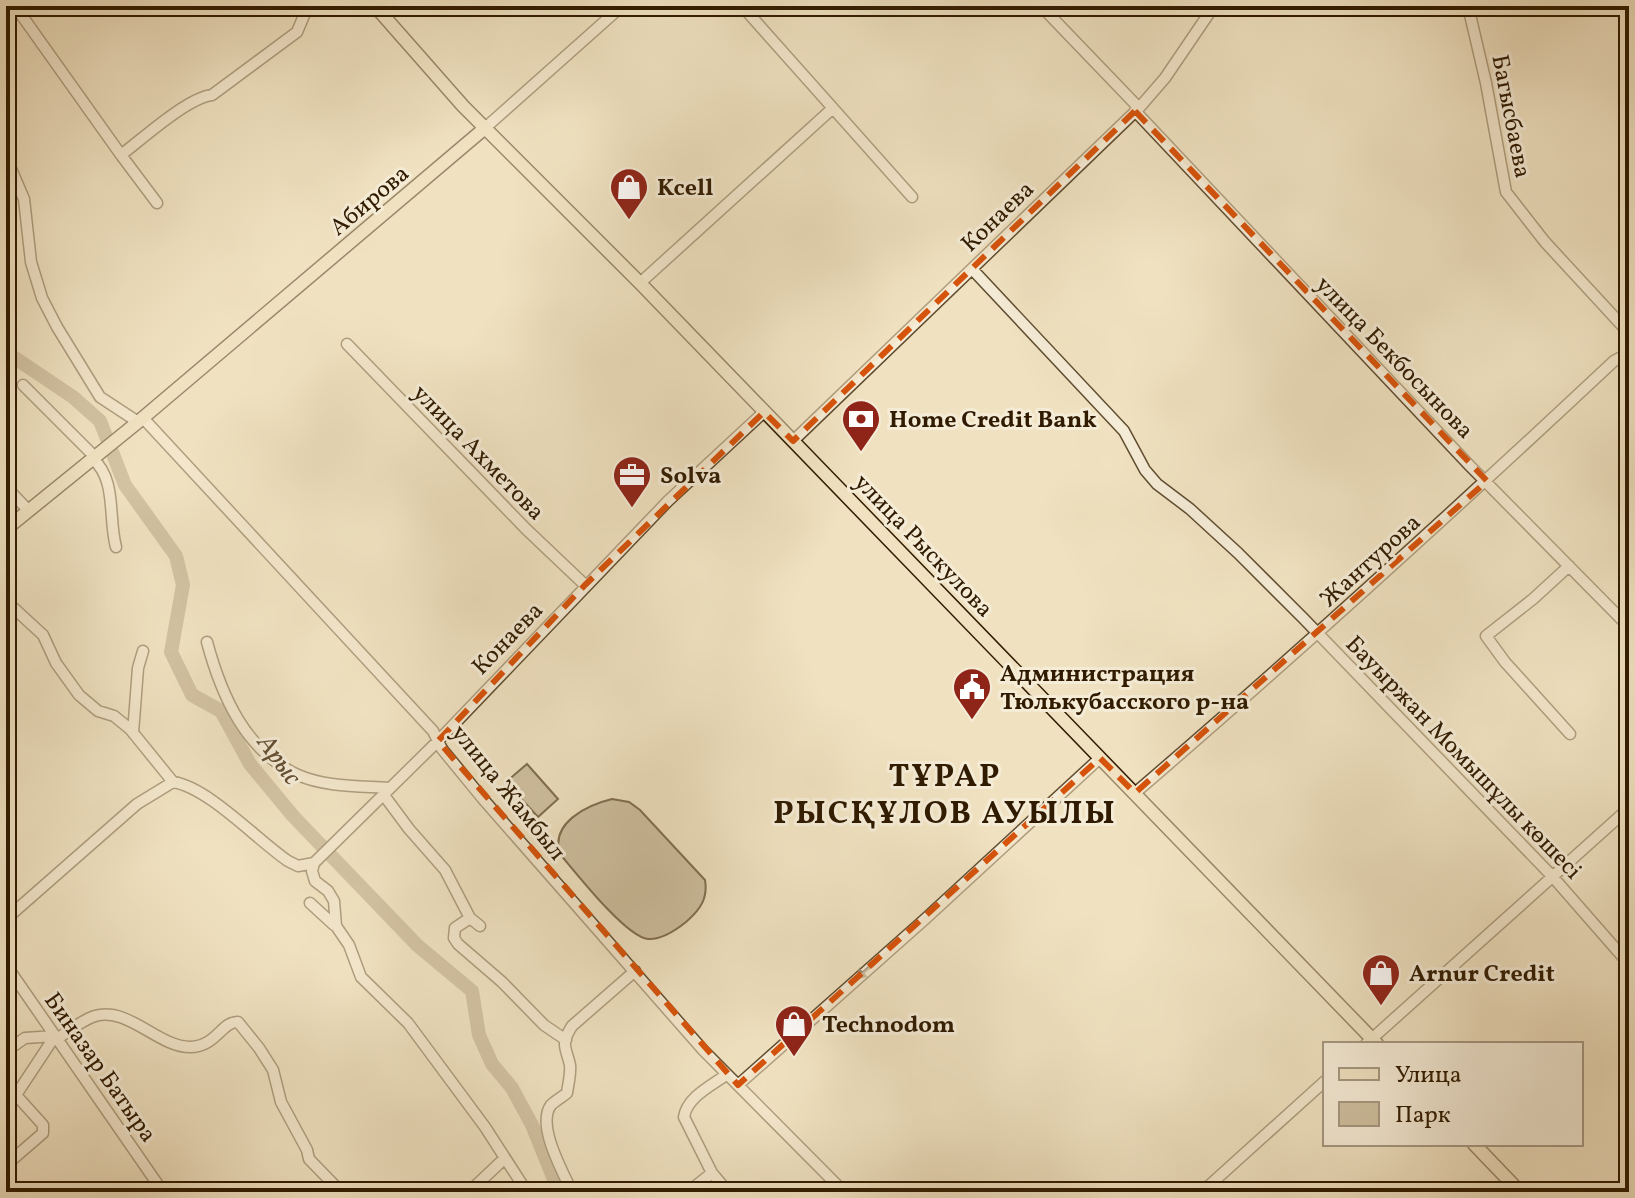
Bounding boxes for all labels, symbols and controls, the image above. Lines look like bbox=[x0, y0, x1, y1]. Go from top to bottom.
street label: Багысбаева bbox=[1481, 52, 1539, 181]
street label: Абирова bbox=[323, 158, 418, 245]
shop icon: Kcell bbox=[608, 166, 650, 221]
place label: Kcell bbox=[657, 172, 713, 206]
street label: Конаева bbox=[954, 174, 1043, 261]
street label: улица Бекбосынова bbox=[1307, 269, 1481, 448]
street label: улица Ахметова bbox=[404, 378, 551, 529]
bank icon: Home Credit Bank bbox=[840, 398, 882, 453]
place label: Home Credit Bank bbox=[889, 404, 1097, 438]
office icon: Solva bbox=[611, 454, 653, 509]
place label: Solva bbox=[660, 460, 721, 494]
street label: улица Рыскулова bbox=[845, 467, 1000, 626]
street label: Жантурова bbox=[1313, 507, 1429, 616]
street label: Конаева bbox=[465, 595, 552, 684]
street label: Бауыржан Момышұлы көшесі bbox=[1336, 629, 1589, 888]
place label: Администрация Тюлькубасского р-на bbox=[1000, 658, 1249, 720]
public building icon: Администрация Тюлькубасского р-на bbox=[951, 666, 993, 721]
street label: улица Жамбыл bbox=[442, 718, 573, 868]
water label: Арыс bbox=[247, 726, 310, 794]
district label: ТҰРАР РЫСҚҰЛОВ АУЫЛЫ bbox=[773, 756, 1117, 837]
shop icon: Arnur Credit bbox=[1360, 952, 1402, 1007]
place label: Arnur Credit bbox=[1409, 958, 1555, 992]
one-way arrow bbox=[855, 962, 875, 979]
street label: Биназар Батыра bbox=[35, 986, 164, 1150]
shop icon: Technodom bbox=[773, 1003, 815, 1058]
place label: Technodom bbox=[822, 1009, 955, 1043]
legend bbox=[1323, 1042, 1583, 1146]
text: Улица bbox=[1395, 1059, 1462, 1093]
text: Парк bbox=[1395, 1099, 1451, 1133]

